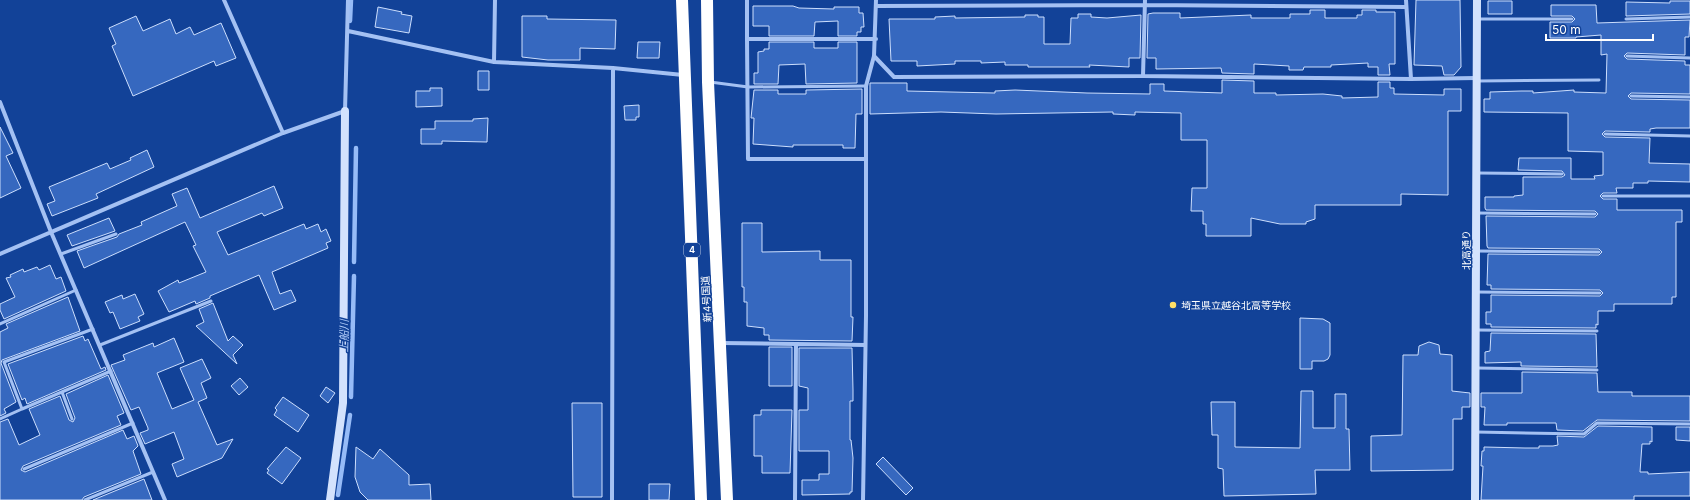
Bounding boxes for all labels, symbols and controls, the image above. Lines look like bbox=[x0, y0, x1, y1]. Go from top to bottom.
scale bar bbox=[1546, 16, 1653, 42]
text: 50 m bbox=[1552, 22, 1581, 37]
street label: 北高通り bbox=[1460, 230, 1472, 270]
road number: 4 bbox=[684, 243, 700, 257]
street label: 新4号国道 bbox=[699, 275, 713, 323]
place label: 埼玉県立越谷北高等学校 bbox=[1181, 299, 1291, 311]
marker: 埼玉県立越谷北高等学校 bbox=[1168, 300, 1178, 310]
water label: 上船川 bbox=[337, 318, 351, 353]

